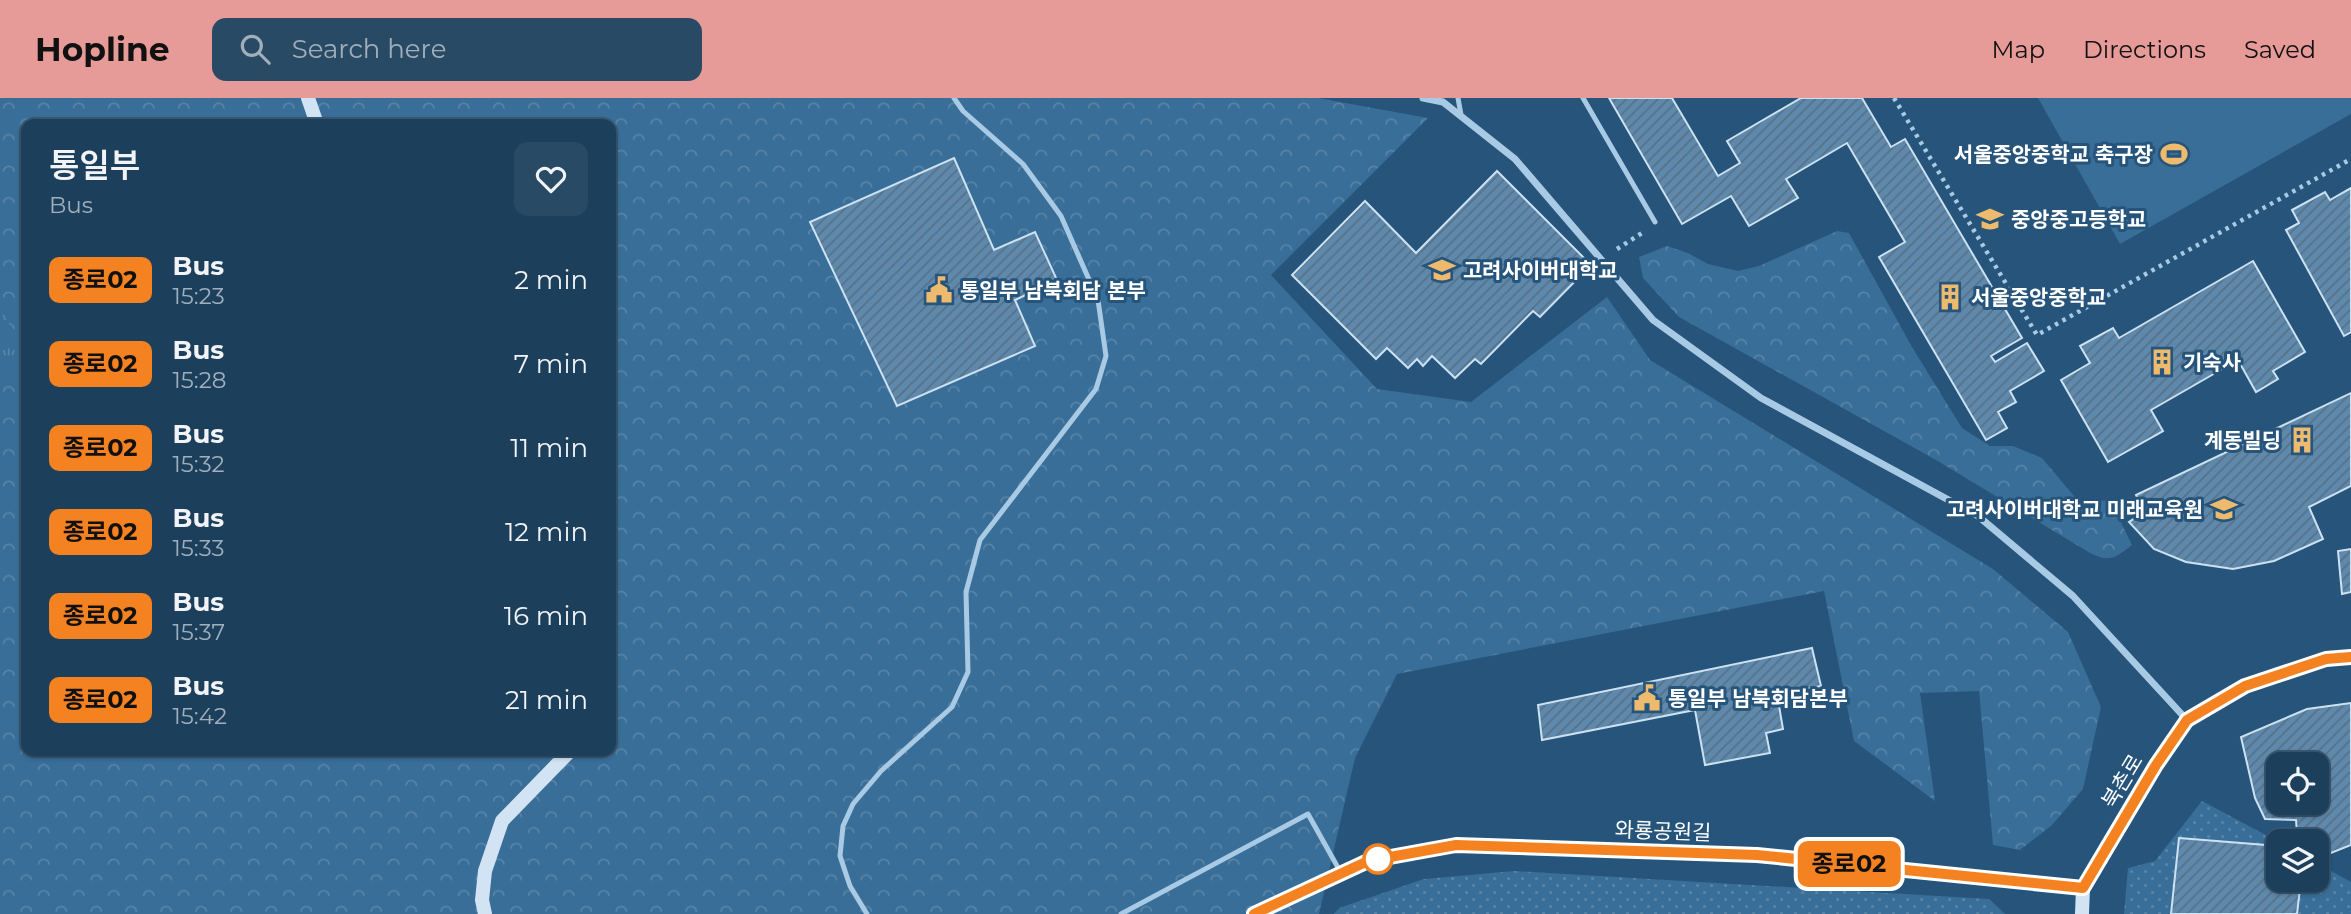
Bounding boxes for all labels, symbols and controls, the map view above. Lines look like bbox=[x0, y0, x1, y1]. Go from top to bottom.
search box bbox=[212, 18, 702, 81]
text: Hopline bbox=[35, 29, 170, 69]
icon: search bbox=[236, 30, 274, 68]
text: Search here bbox=[292, 33, 446, 65]
text: Map bbox=[1992, 35, 2045, 64]
text: Directions bbox=[2083, 35, 2206, 64]
text: Saved bbox=[2244, 35, 2316, 64]
sports icon: 서울중앙중학교 축구장 bbox=[2159, 139, 2189, 169]
button: heart bbox=[514, 142, 588, 216]
place label: 서울중앙중학교 축구장 bbox=[1954, 142, 2153, 167]
text: 통일부 bbox=[49, 145, 140, 185]
text: Bus bbox=[49, 191, 93, 219]
school or university icon: 중앙중고등학교 bbox=[1975, 204, 2005, 234]
place label: 중앙중고등학교 bbox=[2011, 207, 2146, 232]
text: Bus bbox=[173, 250, 224, 282]
school or university icon: 고려사이버대학교 bbox=[1427, 255, 1457, 285]
place label: 고려사이버대학교 bbox=[1463, 258, 1618, 283]
text: 2 min bbox=[514, 264, 588, 296]
text: 종로02 bbox=[63, 265, 138, 294]
public building icon: 통일부 남북회담 본부 bbox=[924, 275, 954, 305]
place label: 통일부 남북회담 본부 bbox=[960, 278, 1146, 303]
text: 15:23 bbox=[173, 282, 225, 310]
building icon: 서울중앙중학교 bbox=[1935, 282, 1965, 312]
place label: 서울중앙중학교 bbox=[1971, 285, 2106, 310]
text: Bus bbox=[173, 334, 224, 366]
building icon: 기숙사 bbox=[2147, 347, 2177, 377]
text: 7 min bbox=[514, 348, 588, 380]
text: 종로02 bbox=[63, 349, 138, 378]
place label: 기숙사 bbox=[2183, 350, 2241, 375]
text: 15:28 bbox=[173, 366, 226, 394]
text: Bus bbox=[173, 418, 224, 450]
building icon: 계동빌딩 bbox=[2287, 425, 2317, 455]
place label: 계동빌딩 bbox=[2204, 428, 2281, 453]
text: 11 min bbox=[510, 432, 588, 464]
text: 종로02 bbox=[63, 433, 138, 462]
text: 15:32 bbox=[173, 450, 225, 478]
school or university icon: 고려사이버대학교 미래교육원 bbox=[2209, 494, 2239, 524]
place label: 고려사이버대학교 미래교육원 bbox=[1946, 497, 2203, 522]
text: Bus bbox=[173, 502, 224, 534]
text: 12 min bbox=[505, 516, 588, 548]
text: 종로02 bbox=[63, 517, 138, 546]
text: 15:33 bbox=[173, 534, 225, 562]
text: Bus bbox=[173, 586, 224, 618]
text: 16 min bbox=[504, 600, 588, 632]
text: 종로02 bbox=[63, 601, 138, 630]
text: 15:37 bbox=[173, 618, 225, 646]
text: Bus bbox=[173, 670, 224, 702]
public building icon: 통일부 남북회담본부 bbox=[1632, 683, 1662, 713]
text: 21 min bbox=[505, 684, 588, 716]
text: 종로02 bbox=[63, 685, 138, 714]
place label: 통일부 남북회담본부 bbox=[1668, 686, 1848, 711]
text: 15:42 bbox=[173, 702, 227, 730]
street label: 북촌로 bbox=[2096, 750, 2148, 812]
map controls bbox=[2266, 752, 2329, 892]
button: locate bbox=[2266, 752, 2329, 815]
street label: 와룡공원길 bbox=[1614, 817, 1712, 845]
button: layers bbox=[2266, 829, 2329, 892]
line badge: 종로02 bbox=[1800, 841, 1898, 887]
unlabelled marker bbox=[1363, 844, 1393, 874]
text: 종로02 bbox=[1812, 849, 1886, 878]

